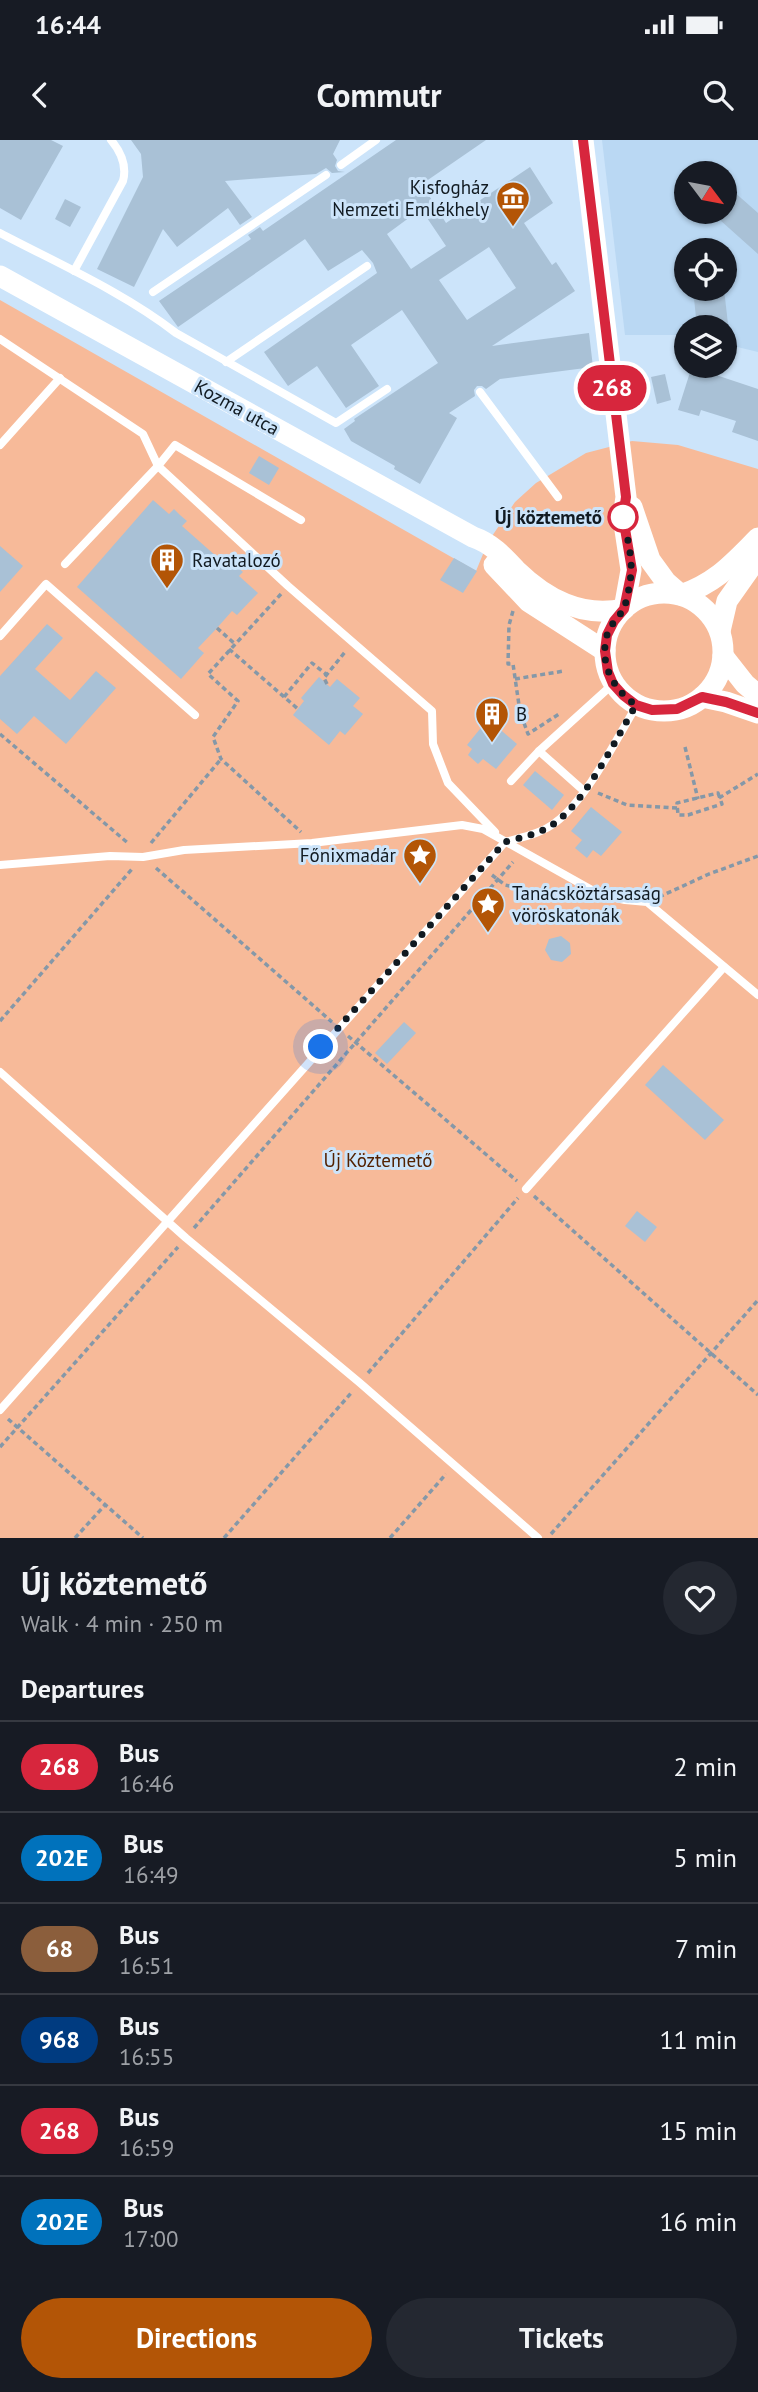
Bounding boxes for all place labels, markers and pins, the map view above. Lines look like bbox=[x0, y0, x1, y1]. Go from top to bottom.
place label: Kisfogház Nemzeti Emlékhely bbox=[332, 175, 489, 221]
museum icon: Kisfogház Nemzeti Emlékhely bbox=[494, 179, 532, 228]
marker: Új köztemető bbox=[608, 502, 638, 532]
place label: Új köztemető bbox=[495, 505, 602, 529]
building icon: Ravatalozó bbox=[148, 541, 186, 590]
place label: Ravatalozó bbox=[192, 548, 281, 572]
building icon: B bbox=[473, 695, 511, 744]
place label: B bbox=[516, 702, 527, 726]
place icon: Főnixmadár bbox=[401, 836, 439, 885]
place label: Főnixmadár bbox=[300, 843, 397, 867]
place label: Tanácsköztársaság vöröskatonák bbox=[512, 881, 661, 927]
place icon: Tanácsköztársaság vöröskatonák bbox=[469, 885, 507, 934]

